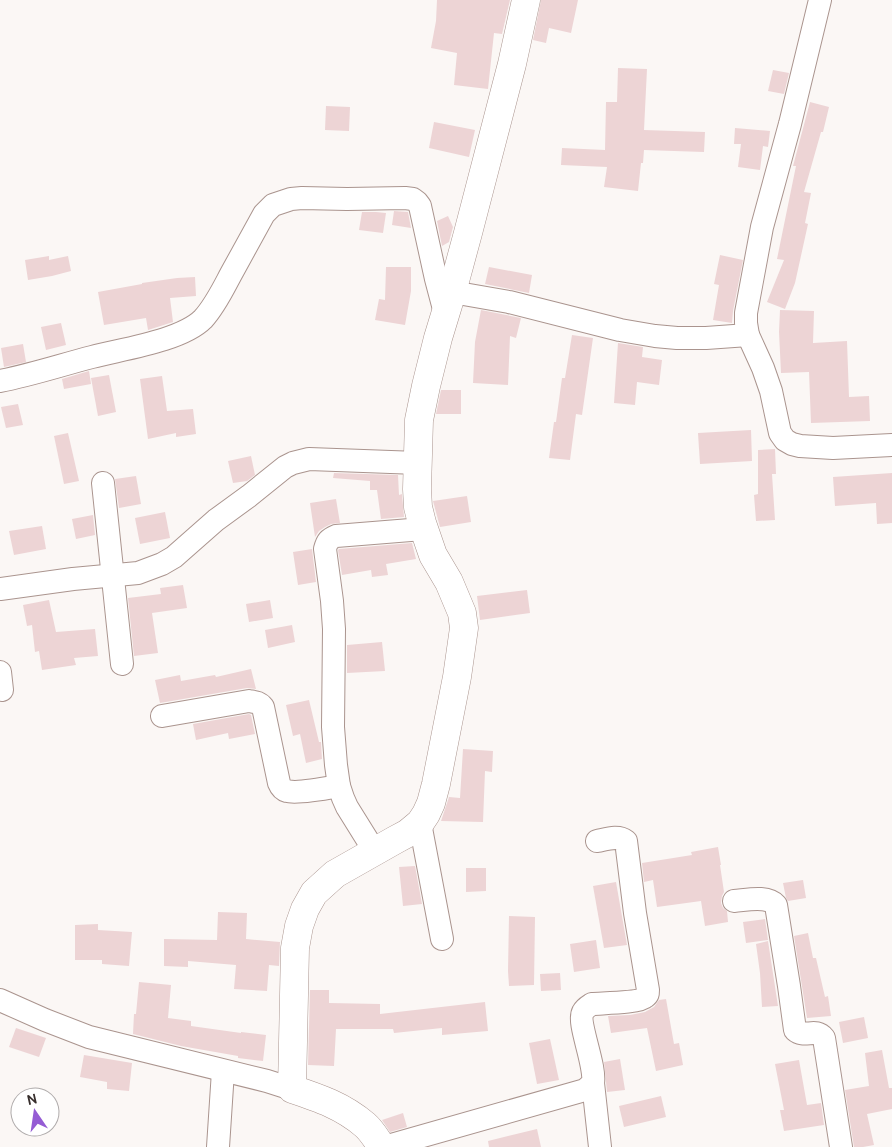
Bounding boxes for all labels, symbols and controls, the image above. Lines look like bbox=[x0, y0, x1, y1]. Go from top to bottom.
north arrow bbox=[10, 1087, 60, 1137]
text: N bbox=[25, 1089, 39, 1109]

